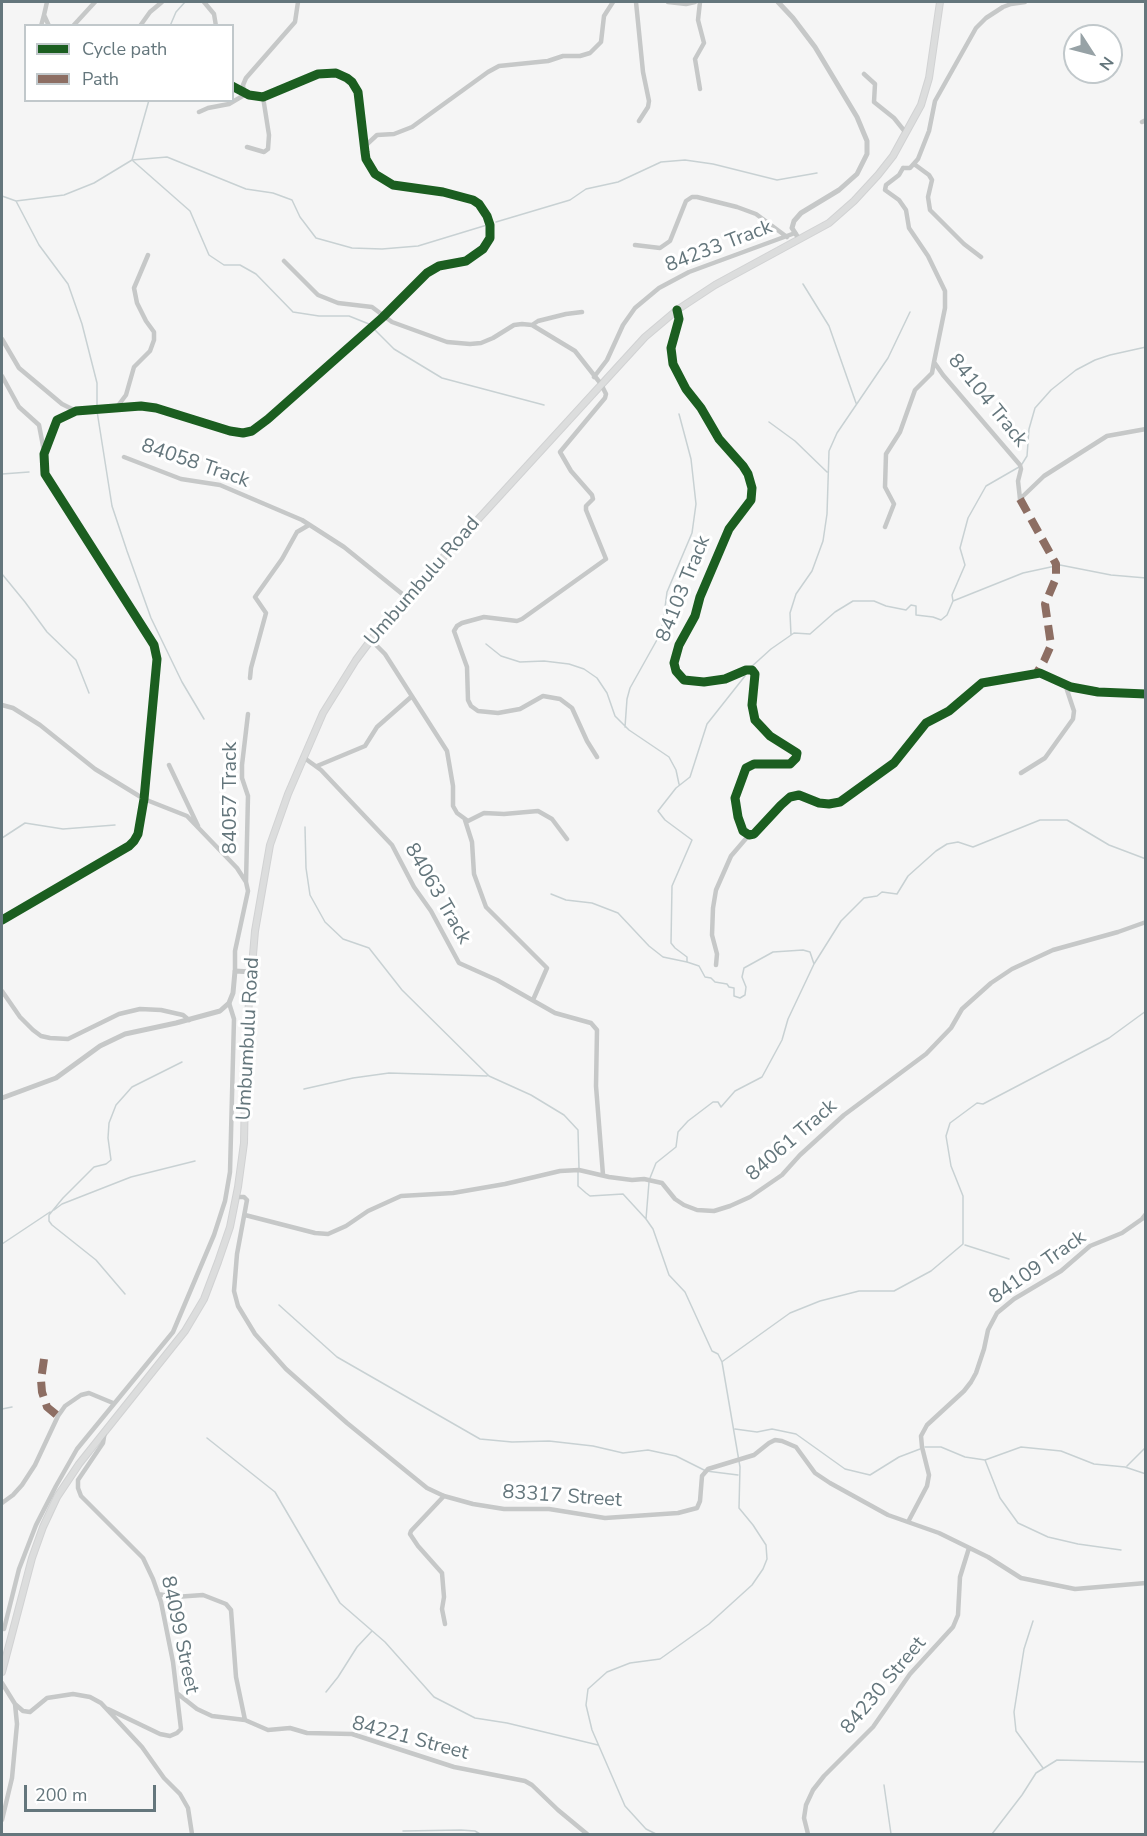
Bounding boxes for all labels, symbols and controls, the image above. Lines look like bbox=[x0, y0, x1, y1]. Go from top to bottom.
legend bbox=[24, 24, 234, 102]
north arrow bbox=[1063, 24, 1123, 84]
text: Cycle path bbox=[82, 37, 167, 61]
text: N bbox=[1094, 52, 1118, 75]
text: Path bbox=[82, 67, 119, 91]
street label: 84233 Track bbox=[662, 216, 776, 278]
street label: 84104 Track bbox=[942, 350, 1032, 452]
street label: 84058 Track bbox=[138, 434, 252, 494]
street label: Umbumbulu Road bbox=[360, 512, 486, 652]
street label: 84103 Track bbox=[652, 532, 716, 646]
street label: 84057 Track bbox=[219, 742, 243, 854]
street label: 84063 Track bbox=[398, 839, 476, 949]
street label: Umbumbulu Road bbox=[233, 957, 265, 1121]
street label: 84061 Track bbox=[742, 1095, 842, 1187]
street label: 84109 Track bbox=[985, 1226, 1091, 1310]
street label: 83317 Street bbox=[501, 1481, 623, 1513]
street label: 84099 Street bbox=[155, 1574, 203, 1696]
street label: 84230 Street bbox=[836, 1632, 932, 1740]
street label: 84221 Street bbox=[349, 1712, 471, 1766]
scale bar bbox=[27, 1773, 159, 1811]
text: 200 m bbox=[35, 1783, 87, 1807]

